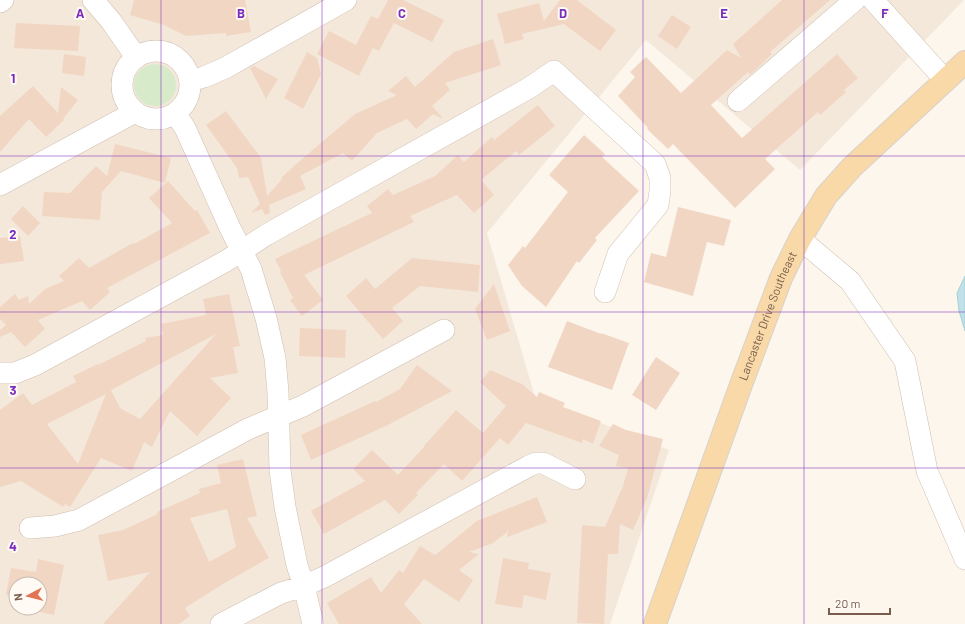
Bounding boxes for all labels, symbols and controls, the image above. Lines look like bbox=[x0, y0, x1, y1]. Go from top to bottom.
text: A bbox=[76, 5, 85, 21]
text: B bbox=[237, 5, 245, 21]
text: C bbox=[398, 5, 406, 21]
text: D bbox=[559, 5, 567, 21]
text: E bbox=[720, 5, 728, 21]
text: F bbox=[881, 5, 889, 21]
text: 1 bbox=[11, 70, 15, 86]
text: 2 bbox=[9, 226, 17, 242]
street label: Lancaster Drive Southeast bbox=[735, 249, 799, 382]
text: 3 bbox=[9, 382, 17, 398]
text: 4 bbox=[9, 538, 17, 554]
north arrow bbox=[8, 576, 48, 616]
scale bar bbox=[829, 590, 890, 616]
text: N bbox=[11, 593, 24, 602]
text: 20 m bbox=[835, 596, 861, 610]

